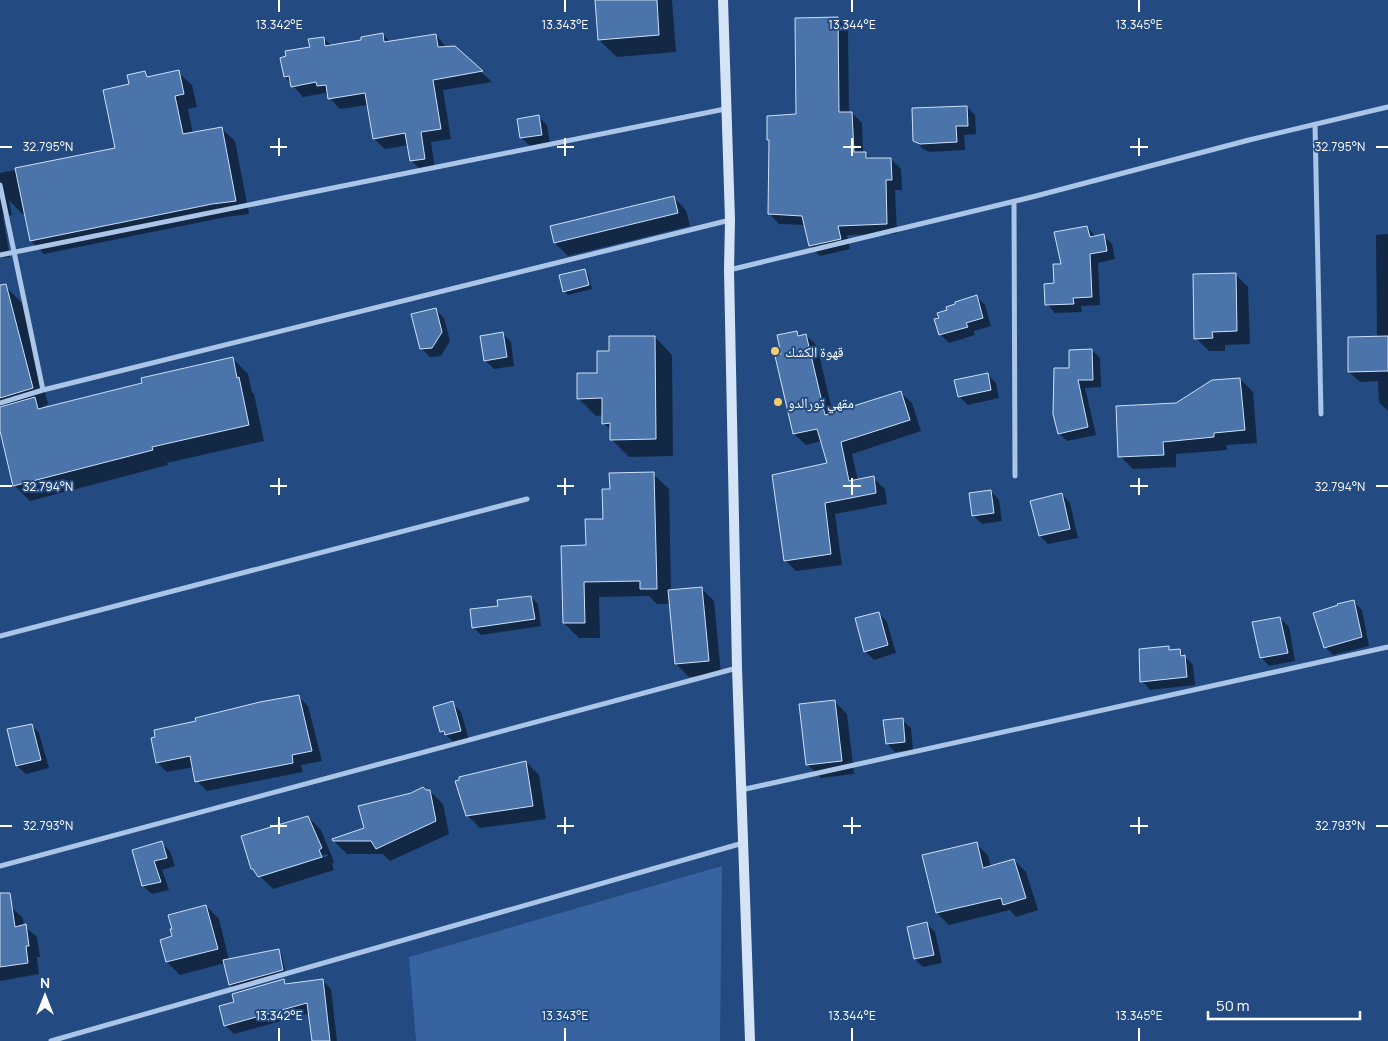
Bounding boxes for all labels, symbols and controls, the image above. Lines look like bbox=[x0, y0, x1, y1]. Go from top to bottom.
text: 13.342°E bbox=[255, 16, 303, 33]
text: 13.343°E bbox=[542, 16, 589, 33]
text: 13.344°E bbox=[828, 16, 876, 33]
text: 13.345°E bbox=[1115, 16, 1163, 33]
text: 32.795°N bbox=[23, 138, 73, 155]
text: 32.795°N bbox=[1315, 138, 1365, 155]
place label: قهوة الكشك bbox=[785, 342, 844, 361]
marker: قهوة الكشك bbox=[769, 345, 781, 357]
place label: مقهي تورالدو bbox=[788, 393, 854, 414]
marker: مقهي تورالدو bbox=[772, 396, 784, 408]
text: 32.794°N bbox=[23, 478, 73, 495]
text: 32.794°N bbox=[1315, 478, 1365, 495]
text: 32.793°N bbox=[23, 817, 73, 834]
text: 32.793°N bbox=[1315, 817, 1365, 834]
north arrow bbox=[20, 971, 70, 1021]
text: N bbox=[40, 973, 50, 992]
scale bar bbox=[1208, 988, 1360, 1020]
text: 50 m bbox=[1216, 995, 1250, 1016]
text: 13.342°E bbox=[255, 1007, 303, 1024]
text: 13.343°E bbox=[542, 1007, 589, 1024]
text: 13.344°E bbox=[828, 1007, 876, 1024]
text: 13.345°E bbox=[1115, 1007, 1163, 1024]

